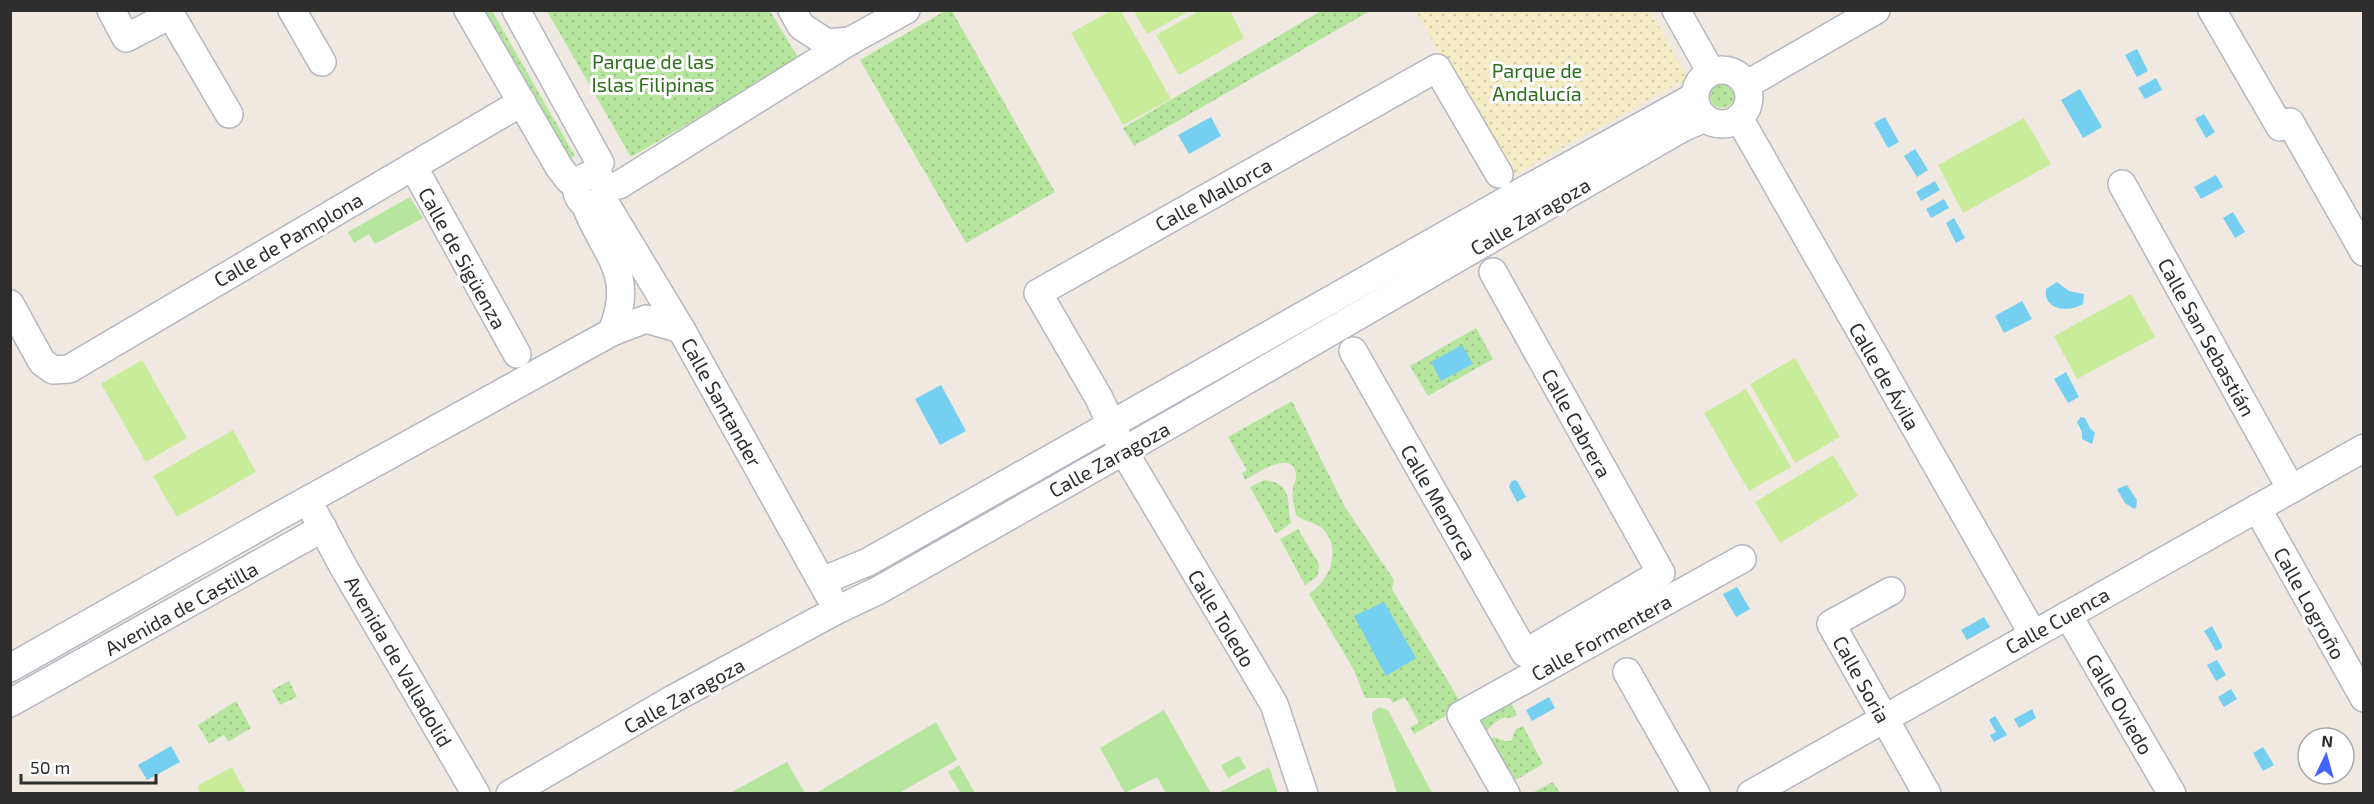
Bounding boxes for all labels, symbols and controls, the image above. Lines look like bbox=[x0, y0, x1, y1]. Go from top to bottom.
park label: Parque de las Islas Filipinas bbox=[592, 49, 714, 96]
park label: Parque de Andalucía bbox=[1492, 58, 1582, 105]
street label: Calle Mallorca bbox=[1150, 152, 1276, 236]
street label: Calle Zaragoza bbox=[1466, 172, 1594, 260]
street label: Calle de Sigüenza bbox=[414, 183, 512, 333]
street label: Calle de Pamplona bbox=[209, 187, 367, 291]
street label: Calle San Sebastián bbox=[2153, 254, 2261, 420]
street label: Calle de Ávila bbox=[1845, 318, 1925, 434]
street label: Calle Santander bbox=[677, 333, 767, 471]
street label: Calle Cabrera bbox=[1537, 364, 1617, 482]
street label: Calle Zaragoza bbox=[1044, 416, 1174, 502]
street label: Calle Menorca bbox=[1396, 440, 1482, 564]
street label: Calle Logroño bbox=[2269, 543, 2351, 663]
street label: Avenida de Castilla bbox=[100, 556, 262, 660]
street label: Calle Toledo bbox=[1184, 565, 1260, 671]
street label: Avenida de Valladolid bbox=[340, 571, 458, 751]
street label: Calle Cuenca bbox=[2001, 582, 2113, 658]
street label: Calle Formentera bbox=[1527, 589, 1675, 685]
street label: Calle Soria bbox=[1828, 631, 1896, 727]
street label: Calle Oviedo bbox=[2082, 650, 2158, 758]
street label: Calle Zaragoza bbox=[619, 652, 749, 738]
north arrow bbox=[2296, 726, 2356, 786]
text: N bbox=[2321, 731, 2334, 751]
scale bar bbox=[21, 747, 156, 785]
text: 50 m bbox=[30, 756, 70, 778]

